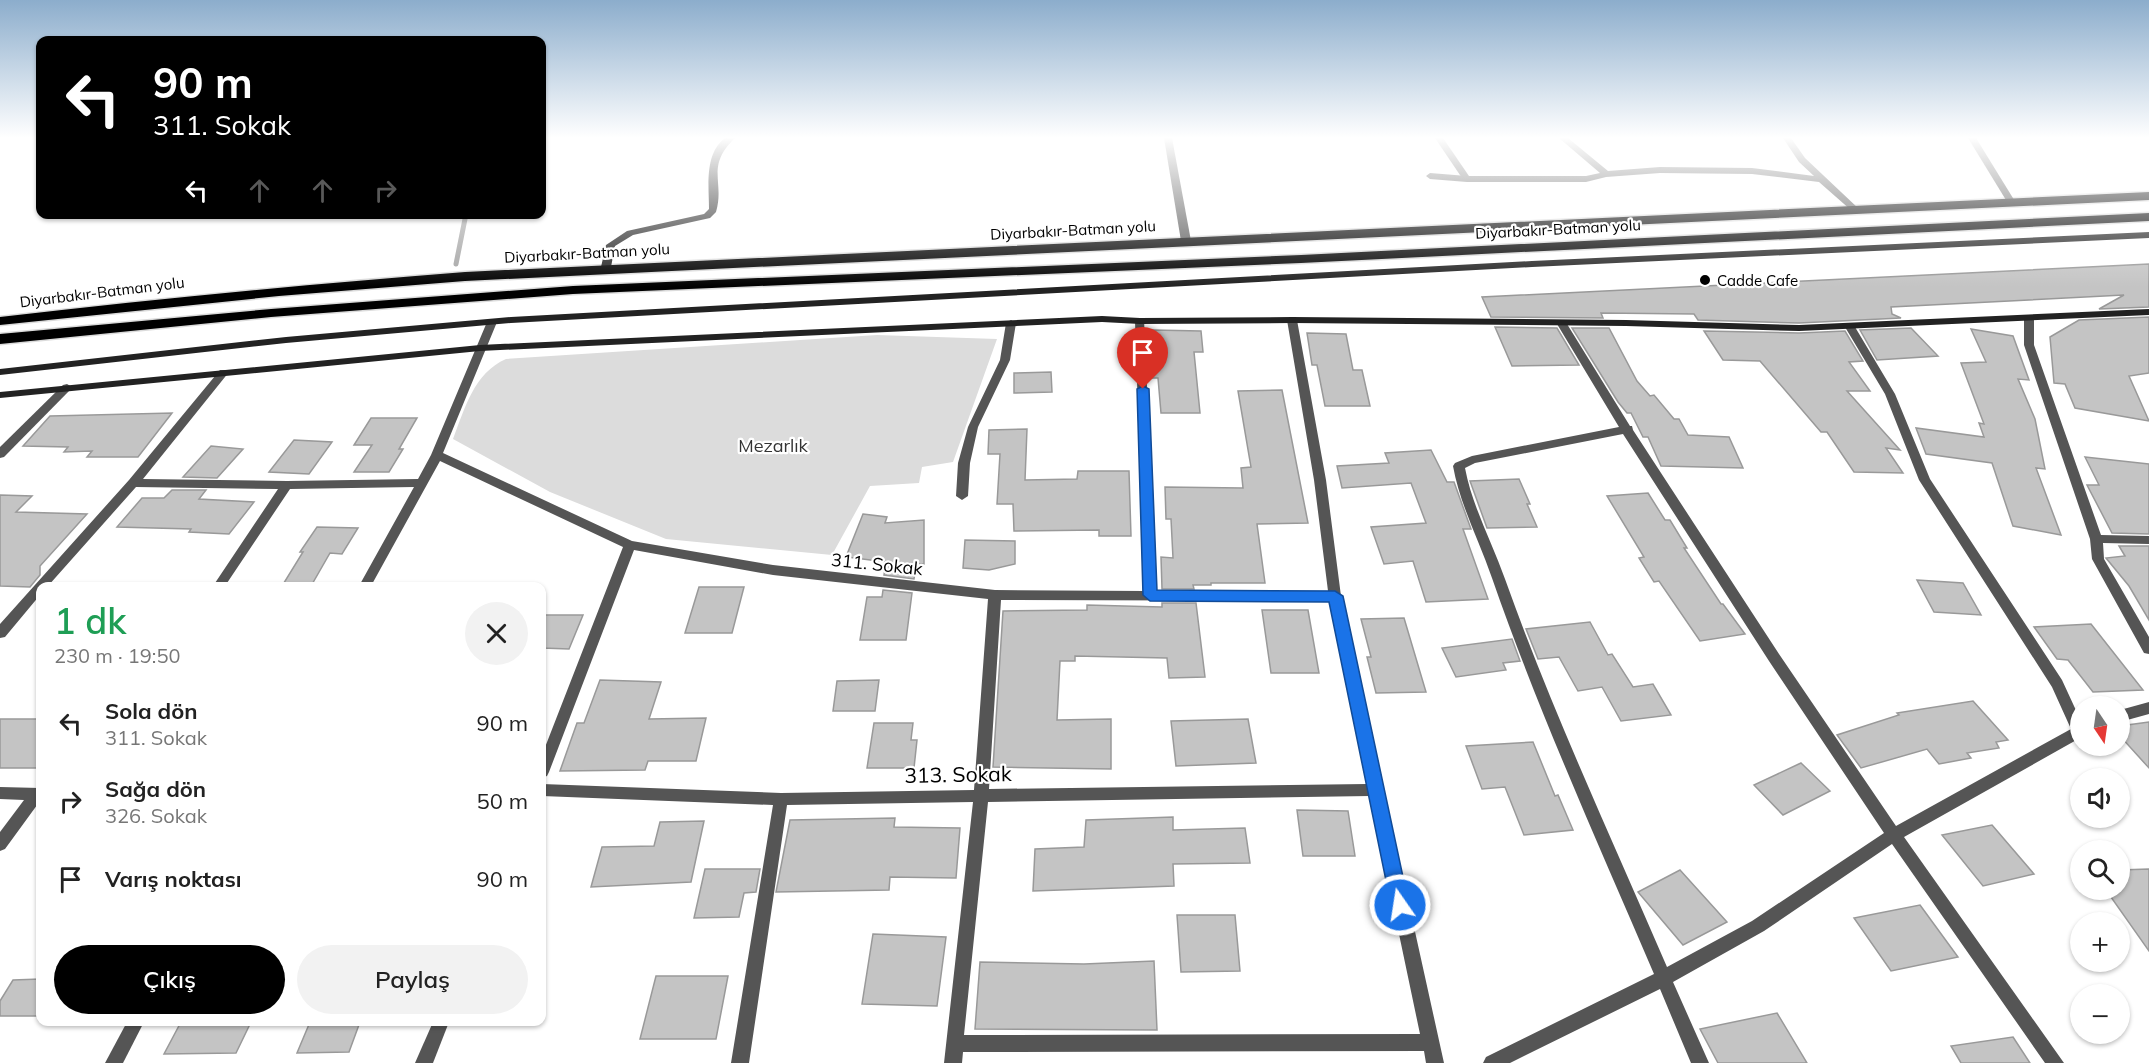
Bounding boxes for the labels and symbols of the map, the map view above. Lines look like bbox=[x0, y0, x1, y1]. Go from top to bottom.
street label: Diyarbakır-Batman yolu bbox=[1475, 215, 1641, 243]
street label: Diyarbakır-Batman yolu bbox=[990, 216, 1156, 244]
street label: Diyarbakır-Batman yolu bbox=[504, 239, 670, 267]
place label: Cadde Cafe bbox=[1717, 271, 1798, 290]
street label: Diyarbakır-Batman yolu bbox=[19, 272, 185, 312]
marker: Cadde Cafe bbox=[1698, 273, 1712, 287]
pin bbox=[1117, 327, 1168, 389]
park label: Mezarlık bbox=[738, 434, 809, 457]
street label: 311. Sokak bbox=[830, 548, 925, 580]
north arrow bbox=[2070, 696, 2130, 756]
street label: 313. Sokak bbox=[904, 760, 1012, 788]
position arrow bbox=[1368, 873, 1432, 937]

